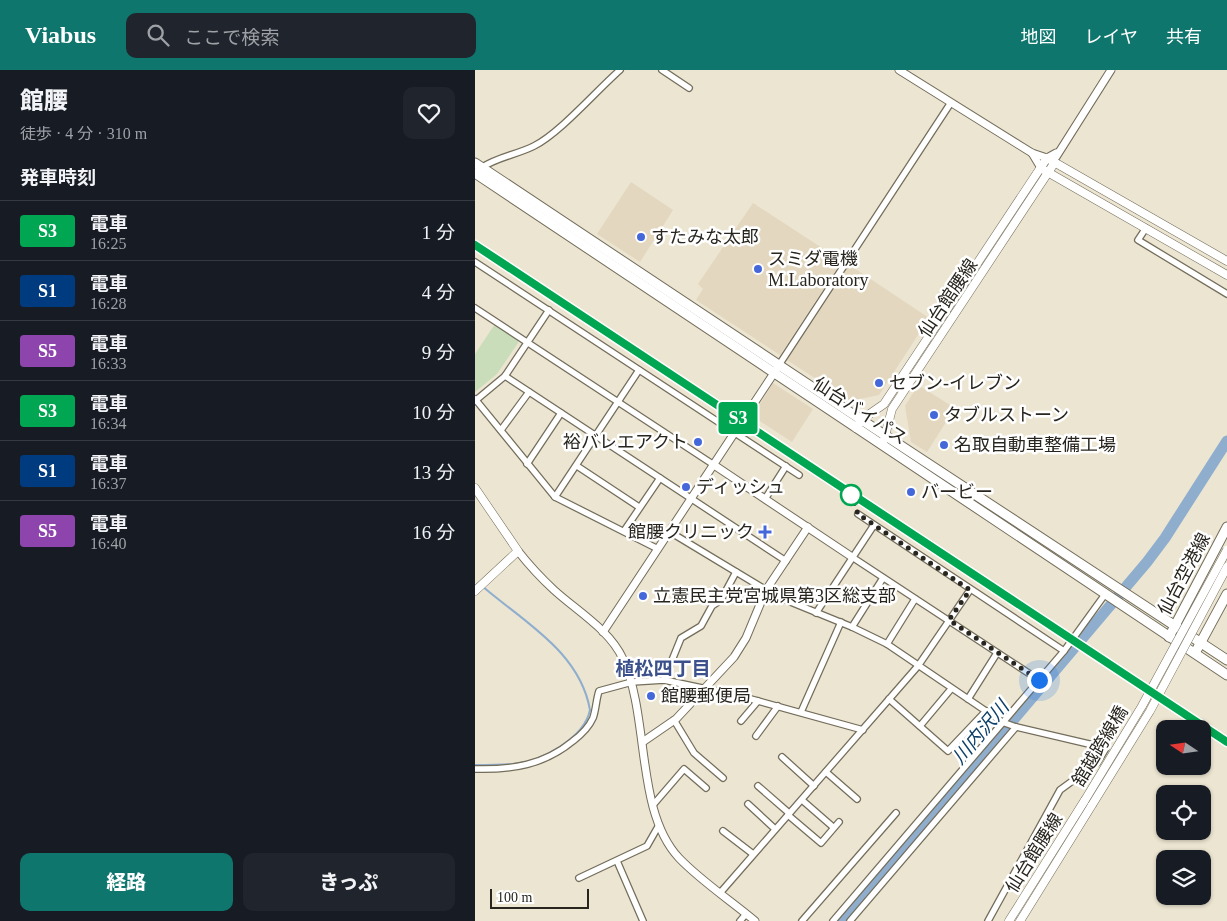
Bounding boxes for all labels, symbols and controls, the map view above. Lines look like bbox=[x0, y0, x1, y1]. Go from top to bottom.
search box bbox=[126, 13, 476, 58]
icon: search bbox=[144, 21, 172, 49]
text: Viabus bbox=[25, 22, 96, 48]
text: ここで検索 bbox=[184, 27, 279, 48]
text: 地図 bbox=[1021, 27, 1057, 47]
text: レイヤ bbox=[1085, 27, 1138, 47]
text: 共有 bbox=[1166, 27, 1202, 47]
button: heart bbox=[403, 87, 455, 139]
text: 館腰 bbox=[20, 88, 68, 114]
text: 徒歩 · 4 分 · 310 m bbox=[20, 125, 147, 142]
text: 発車時刻 bbox=[20, 167, 96, 188]
text: 電車 bbox=[90, 213, 128, 234]
text: S3 bbox=[38, 221, 57, 241]
text: 1 分 bbox=[422, 222, 455, 243]
place label: すたみな太郎 bbox=[651, 227, 759, 247]
marker: すたみな太郎 bbox=[635, 231, 647, 243]
text: 16:25 bbox=[90, 235, 126, 252]
place label: スミダ電機 M.Laboratory bbox=[768, 249, 868, 290]
street label: 仙台館腰線 bbox=[915, 255, 981, 341]
marker: スミダ電機 M.Laboratory bbox=[752, 263, 764, 275]
text: 電車 bbox=[90, 273, 128, 294]
text: S1 bbox=[38, 281, 57, 301]
text: 4 分 bbox=[422, 282, 455, 303]
text: 16:28 bbox=[90, 295, 126, 312]
text: 電車 bbox=[90, 333, 128, 354]
text: S5 bbox=[38, 341, 57, 361]
text: 9 分 bbox=[422, 342, 455, 363]
text: 16:33 bbox=[90, 355, 126, 372]
street label: 仙台バイパス bbox=[809, 373, 911, 449]
place label: セブン-イレブン bbox=[889, 373, 1021, 393]
marker: セブン-イレブン bbox=[873, 377, 885, 389]
text: 電車 bbox=[90, 393, 128, 414]
text: S3 bbox=[38, 401, 57, 421]
text: 10 分 bbox=[412, 402, 455, 423]
line badge: S3 bbox=[715, 402, 761, 434]
place label: タブルストーン bbox=[944, 405, 1069, 425]
text: S3 bbox=[728, 408, 748, 428]
marker: タブルストーン bbox=[928, 409, 940, 421]
text: 16:34 bbox=[90, 415, 126, 432]
place label: 裕バレエアクト bbox=[563, 432, 688, 452]
place label: 名取自動車整備工場 bbox=[954, 435, 1116, 455]
marker: 裕バレエアクト bbox=[692, 436, 704, 448]
marker: 名取自動車整備工場 bbox=[938, 439, 950, 451]
text: 電車 bbox=[90, 453, 128, 474]
text: S1 bbox=[38, 461, 57, 481]
text: 13 分 bbox=[412, 462, 455, 483]
text: 16:37 bbox=[90, 475, 126, 492]
place label: ディッシュ bbox=[696, 477, 785, 497]
marker: ディッシュ bbox=[680, 481, 692, 493]
place label: バービー bbox=[921, 482, 993, 502]
unlabelled marker bbox=[840, 484, 862, 506]
marker: バービー bbox=[905, 486, 917, 498]
text: 電車 bbox=[90, 513, 128, 534]
text: S5 bbox=[38, 521, 57, 541]
text: 16 分 bbox=[412, 522, 455, 543]
place label: 館腰クリニック bbox=[628, 522, 754, 542]
marker: 館腰クリニック bbox=[758, 525, 772, 539]
street label: 仙台空港線 bbox=[1154, 530, 1214, 618]
text: 16:40 bbox=[90, 535, 126, 552]
place label: 立憲民主党宮城県第3区総支部 bbox=[653, 586, 896, 606]
marker: 立憲民主党宮城県第3区総支部 bbox=[637, 590, 649, 602]
district label: 植松四丁目 bbox=[615, 658, 711, 679]
your location bbox=[1027, 668, 1052, 693]
place label: 館腰郵便局 bbox=[661, 686, 751, 706]
marker: 館腰郵便局 bbox=[645, 690, 657, 702]
water label: 川内沢川 bbox=[948, 695, 1014, 768]
street label: 舘越跨線橋 bbox=[1068, 702, 1132, 790]
north arrow bbox=[1156, 720, 1211, 775]
map controls bbox=[1156, 720, 1211, 905]
button: locate bbox=[1156, 785, 1211, 840]
street label: 仙台館腰線 bbox=[1002, 810, 1066, 896]
button: layers bbox=[1156, 850, 1211, 905]
button: 経路 bbox=[20, 853, 233, 911]
button: きっぷ bbox=[243, 853, 455, 911]
scale bar bbox=[490, 886, 589, 909]
text: 100 m bbox=[497, 890, 532, 905]

